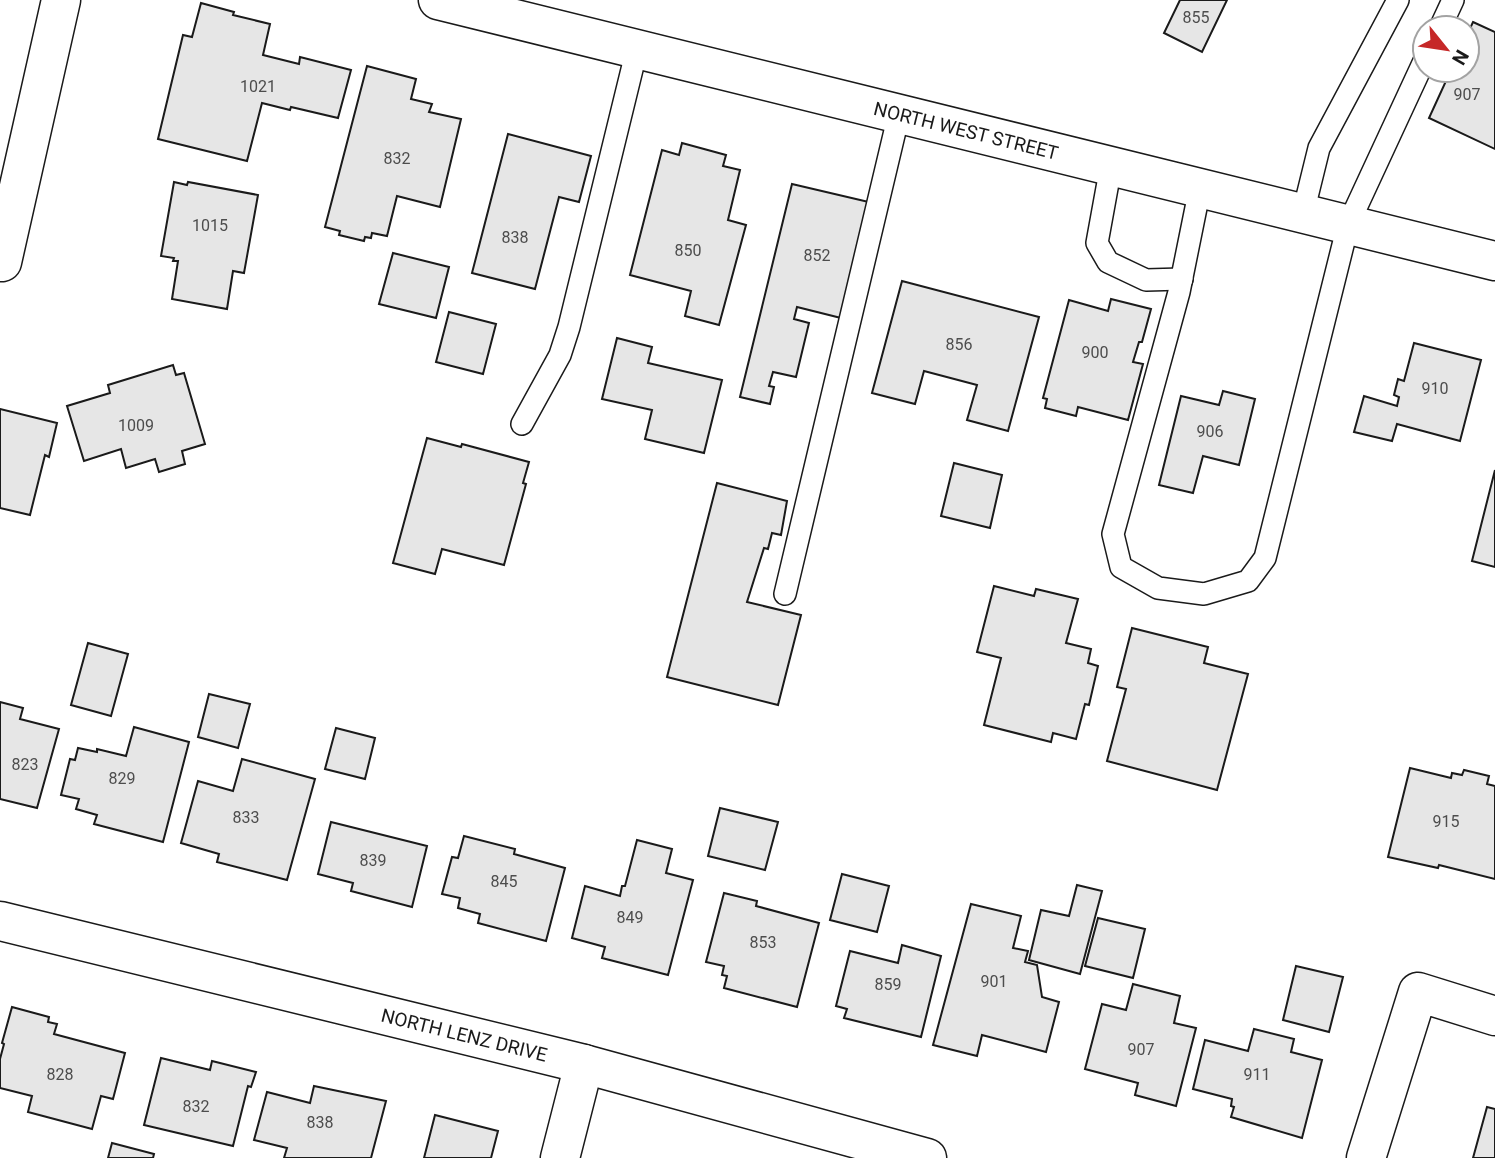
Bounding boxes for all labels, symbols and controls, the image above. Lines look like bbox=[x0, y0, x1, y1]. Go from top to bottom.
house number: 855 bbox=[1183, 8, 1209, 27]
north arrow bbox=[1411, 14, 1481, 84]
text: N bbox=[1447, 46, 1474, 69]
house number: 1021 bbox=[240, 77, 276, 96]
house number: 907 bbox=[1454, 85, 1480, 104]
street label: NORTH WEST STREET bbox=[871, 97, 1061, 165]
house number: 832 bbox=[384, 149, 410, 168]
house number: 1015 bbox=[192, 216, 228, 235]
house number: 838 bbox=[502, 228, 528, 247]
house number: 850 bbox=[675, 241, 701, 260]
house number: 852 bbox=[804, 246, 830, 265]
house number: 856 bbox=[946, 335, 972, 354]
house number: 900 bbox=[1082, 343, 1108, 362]
house number: 910 bbox=[1422, 379, 1448, 398]
house number: 1009 bbox=[118, 416, 154, 435]
house number: 906 bbox=[1197, 422, 1223, 441]
house number: 823 bbox=[12, 755, 38, 774]
house number: 829 bbox=[109, 769, 135, 788]
house number: 833 bbox=[233, 808, 259, 827]
house number: 915 bbox=[1433, 812, 1459, 831]
house number: 839 bbox=[360, 851, 386, 870]
house number: 845 bbox=[491, 872, 517, 891]
house number: 849 bbox=[617, 908, 643, 927]
house number: 853 bbox=[750, 933, 776, 952]
house number: 901 bbox=[981, 972, 1007, 991]
house number: 859 bbox=[875, 975, 901, 994]
street label: NORTH LENZ DRIVE bbox=[379, 1004, 550, 1067]
house number: 907 bbox=[1128, 1040, 1154, 1059]
house number: 828 bbox=[47, 1065, 73, 1084]
house number: 911 bbox=[1244, 1065, 1270, 1084]
house number: 832 bbox=[183, 1097, 209, 1116]
house number: 838 bbox=[307, 1113, 333, 1132]

